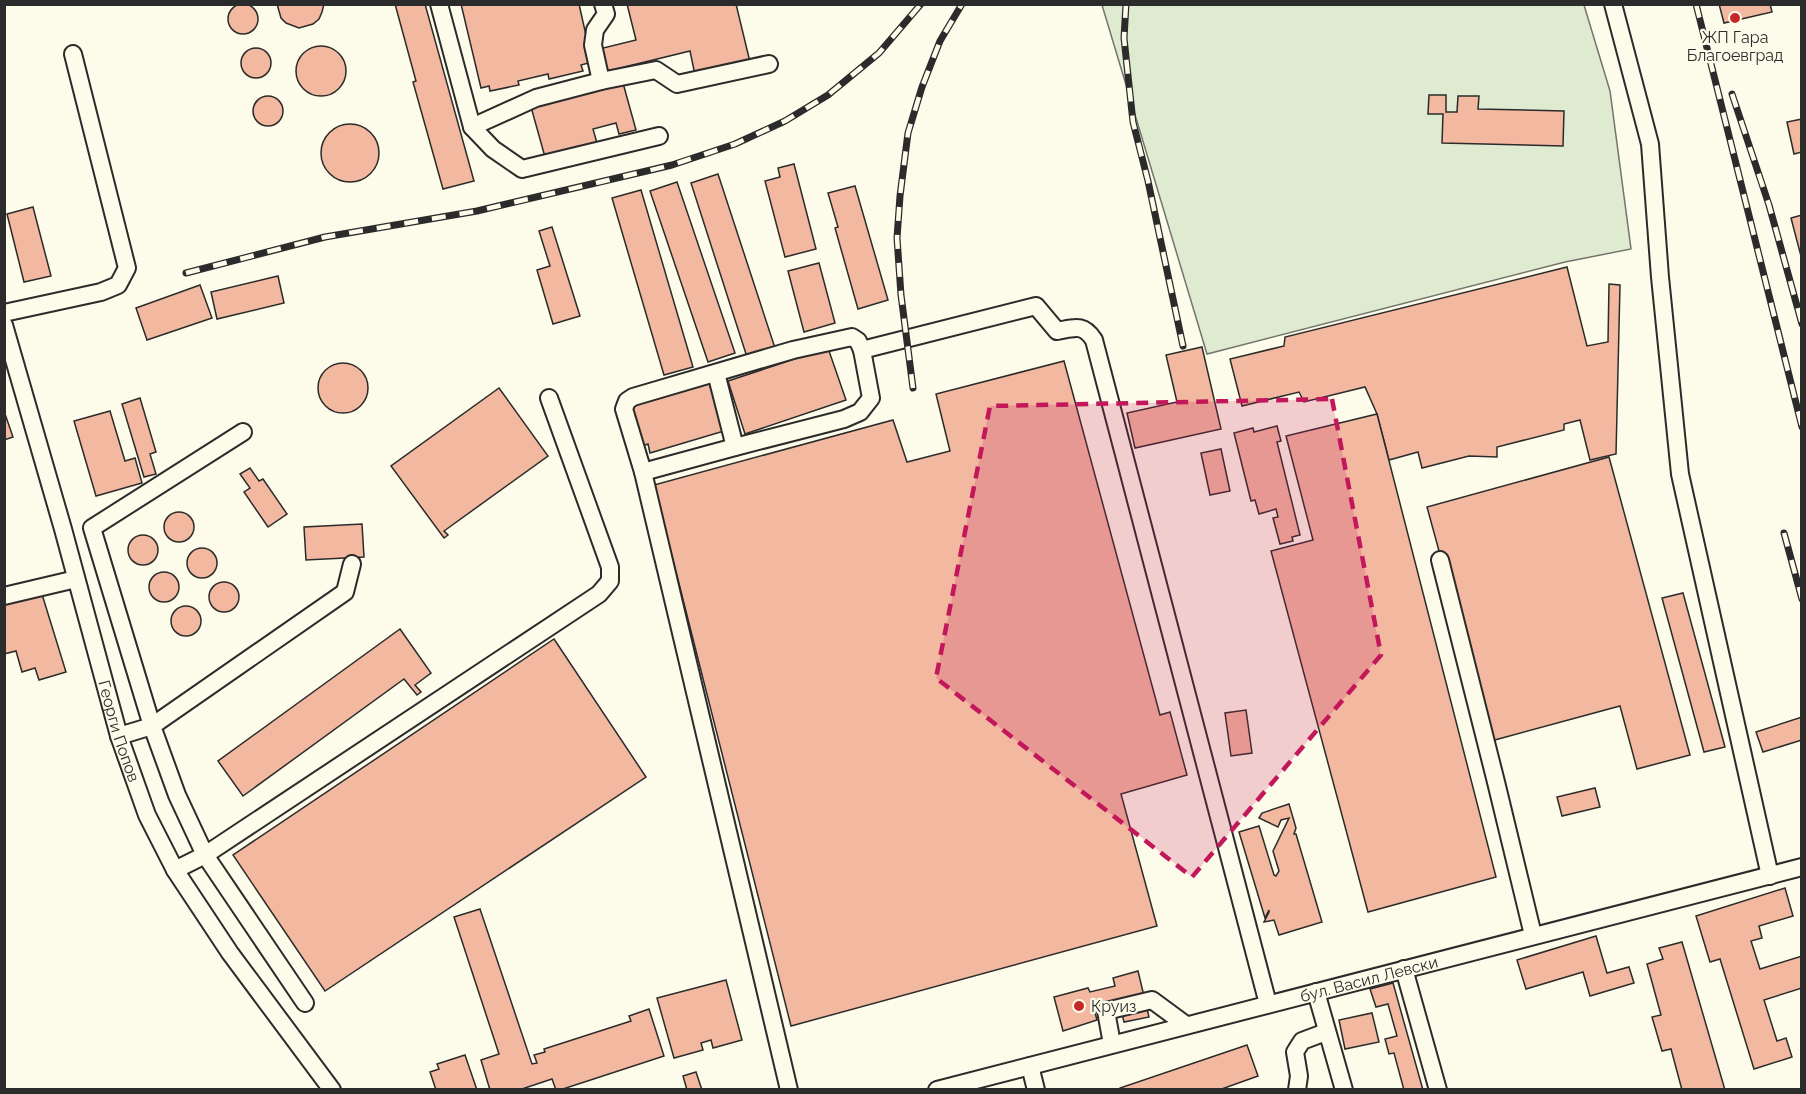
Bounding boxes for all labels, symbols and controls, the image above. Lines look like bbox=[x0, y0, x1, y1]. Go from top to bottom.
marker: ЖП Гара Благоевград bbox=[1728, 11, 1742, 25]
place label: ЖП Гара Благоевград bbox=[1687, 28, 1783, 65]
street label: Георги Попов bbox=[95, 678, 144, 784]
street label: бул. Васил Левски bbox=[1298, 952, 1440, 1006]
place label: Круиз bbox=[1091, 997, 1136, 1016]
marker: Круиз bbox=[1072, 999, 1086, 1013]

